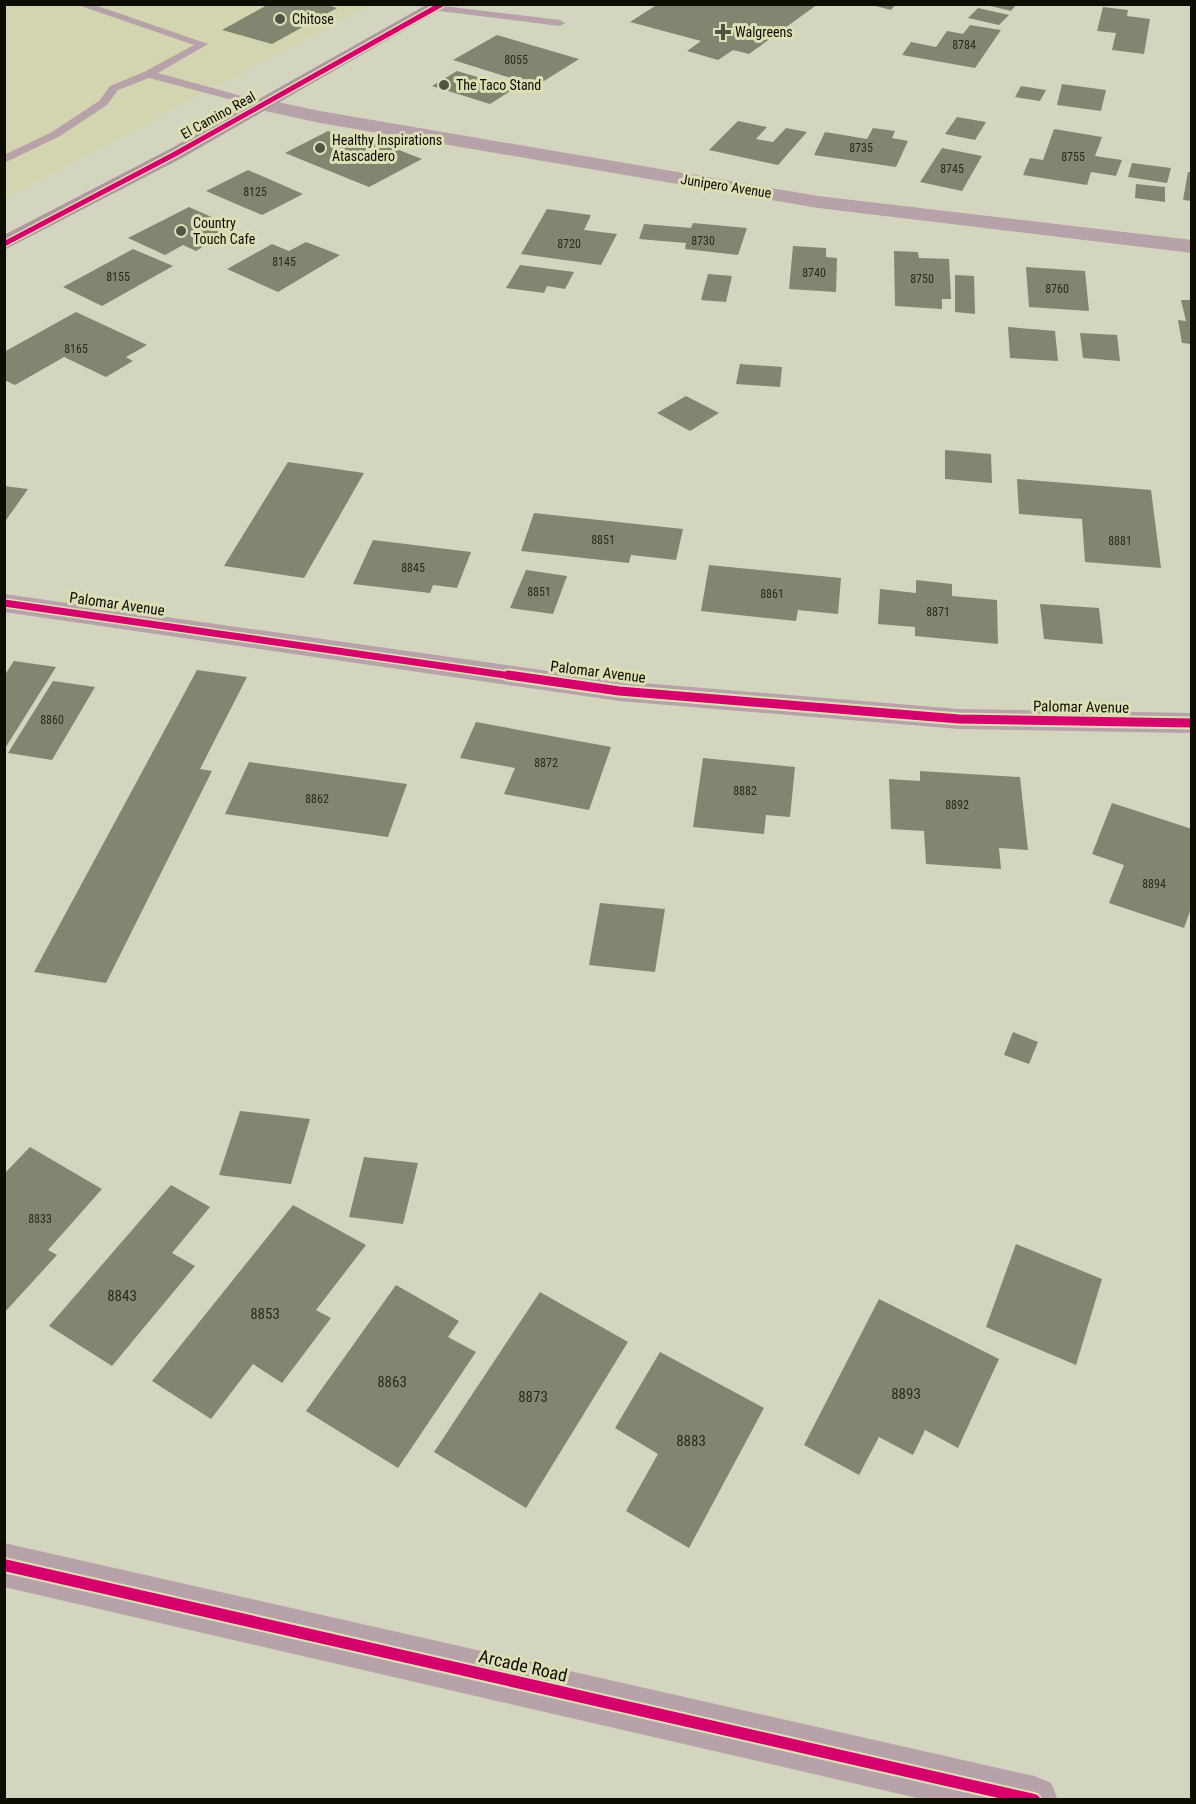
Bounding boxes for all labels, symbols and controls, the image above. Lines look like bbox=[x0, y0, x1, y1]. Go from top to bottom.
place label: Chitose bbox=[292, 11, 334, 27]
marker: Chitose bbox=[273, 12, 287, 26]
place label: Walgreens bbox=[735, 24, 793, 40]
marker: Walgreens bbox=[716, 25, 730, 39]
house number: 8784 bbox=[952, 38, 976, 52]
house number: 8055 bbox=[504, 53, 528, 67]
place label: The Taco Stand bbox=[456, 77, 541, 93]
marker: The Taco Stand bbox=[437, 78, 451, 92]
street label: El Camino Real bbox=[178, 88, 258, 142]
place label: Healthy Inspirations Atascadero bbox=[332, 132, 442, 164]
marker: Healthy Inspirations Atascadero bbox=[313, 141, 327, 155]
house number: 8735 bbox=[849, 141, 873, 155]
house number: 8755 bbox=[1061, 150, 1085, 164]
house number: 8745 bbox=[940, 162, 964, 176]
street label: Junipero Avenue bbox=[679, 171, 773, 201]
house number: 8125 bbox=[243, 185, 267, 199]
place label: Country Touch Cafe bbox=[193, 215, 256, 247]
marker: Country Touch Cafe bbox=[174, 224, 188, 238]
house number: 8730 bbox=[691, 234, 715, 248]
house number: 8720 bbox=[557, 237, 581, 251]
house number: 8145 bbox=[272, 255, 296, 269]
house number: 8740 bbox=[802, 266, 826, 280]
house number: 8155 bbox=[106, 270, 130, 284]
house number: 8750 bbox=[910, 272, 934, 286]
house number: 8760 bbox=[1045, 282, 1069, 296]
house number: 8165 bbox=[64, 342, 88, 356]
house number: 8851 bbox=[591, 533, 615, 547]
house number: 8881 bbox=[1108, 534, 1132, 548]
house number: 8845 bbox=[401, 561, 425, 575]
house number: 8851 bbox=[527, 585, 551, 599]
house number: 8861 bbox=[760, 587, 784, 601]
street label: Palomar Avenue bbox=[68, 588, 166, 620]
house number: 8871 bbox=[926, 605, 950, 619]
street label: Palomar Avenue bbox=[549, 657, 647, 687]
street label: Palomar Avenue bbox=[1033, 697, 1129, 717]
house number: 8860 bbox=[40, 713, 64, 727]
house number: 8872 bbox=[534, 756, 558, 770]
house number: 8882 bbox=[733, 784, 757, 798]
house number: 8862 bbox=[305, 792, 329, 806]
house number: 8892 bbox=[945, 798, 969, 812]
house number: 8894 bbox=[1142, 877, 1166, 891]
house number: 8833 bbox=[28, 1212, 52, 1226]
house number: 8843 bbox=[107, 1287, 137, 1305]
house number: 8853 bbox=[250, 1305, 280, 1323]
house number: 8863 bbox=[377, 1373, 407, 1391]
house number: 8893 bbox=[891, 1385, 921, 1403]
house number: 8873 bbox=[518, 1388, 548, 1406]
house number: 8883 bbox=[676, 1432, 706, 1450]
street label: Arcade Road bbox=[477, 1645, 569, 1686]

